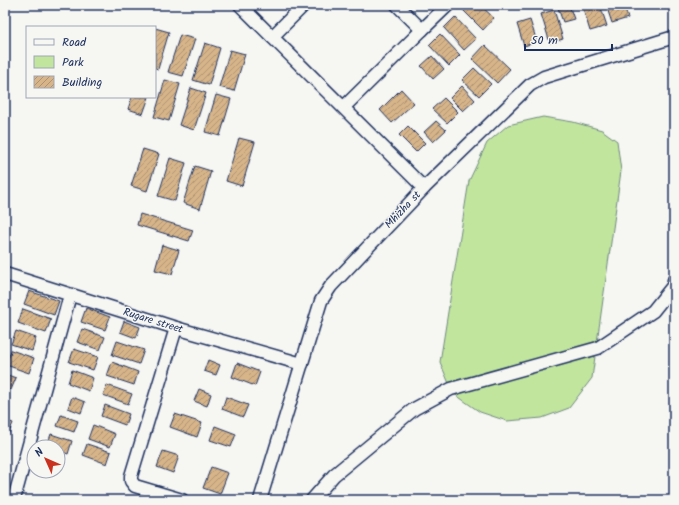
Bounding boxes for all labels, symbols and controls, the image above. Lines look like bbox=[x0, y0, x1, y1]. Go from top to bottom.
legend bbox=[26, 26, 156, 98]
scale bar bbox=[525, 26, 612, 52]
text: 50 m bbox=[531, 31, 558, 50]
text: Road bbox=[62, 33, 87, 52]
text: Park bbox=[62, 53, 84, 72]
text: Building bbox=[62, 73, 102, 92]
street label: Mhizha st bbox=[381, 186, 426, 233]
street label: Rugare street bbox=[121, 303, 186, 339]
north arrow bbox=[26, 439, 66, 479]
text: N bbox=[31, 444, 48, 461]

